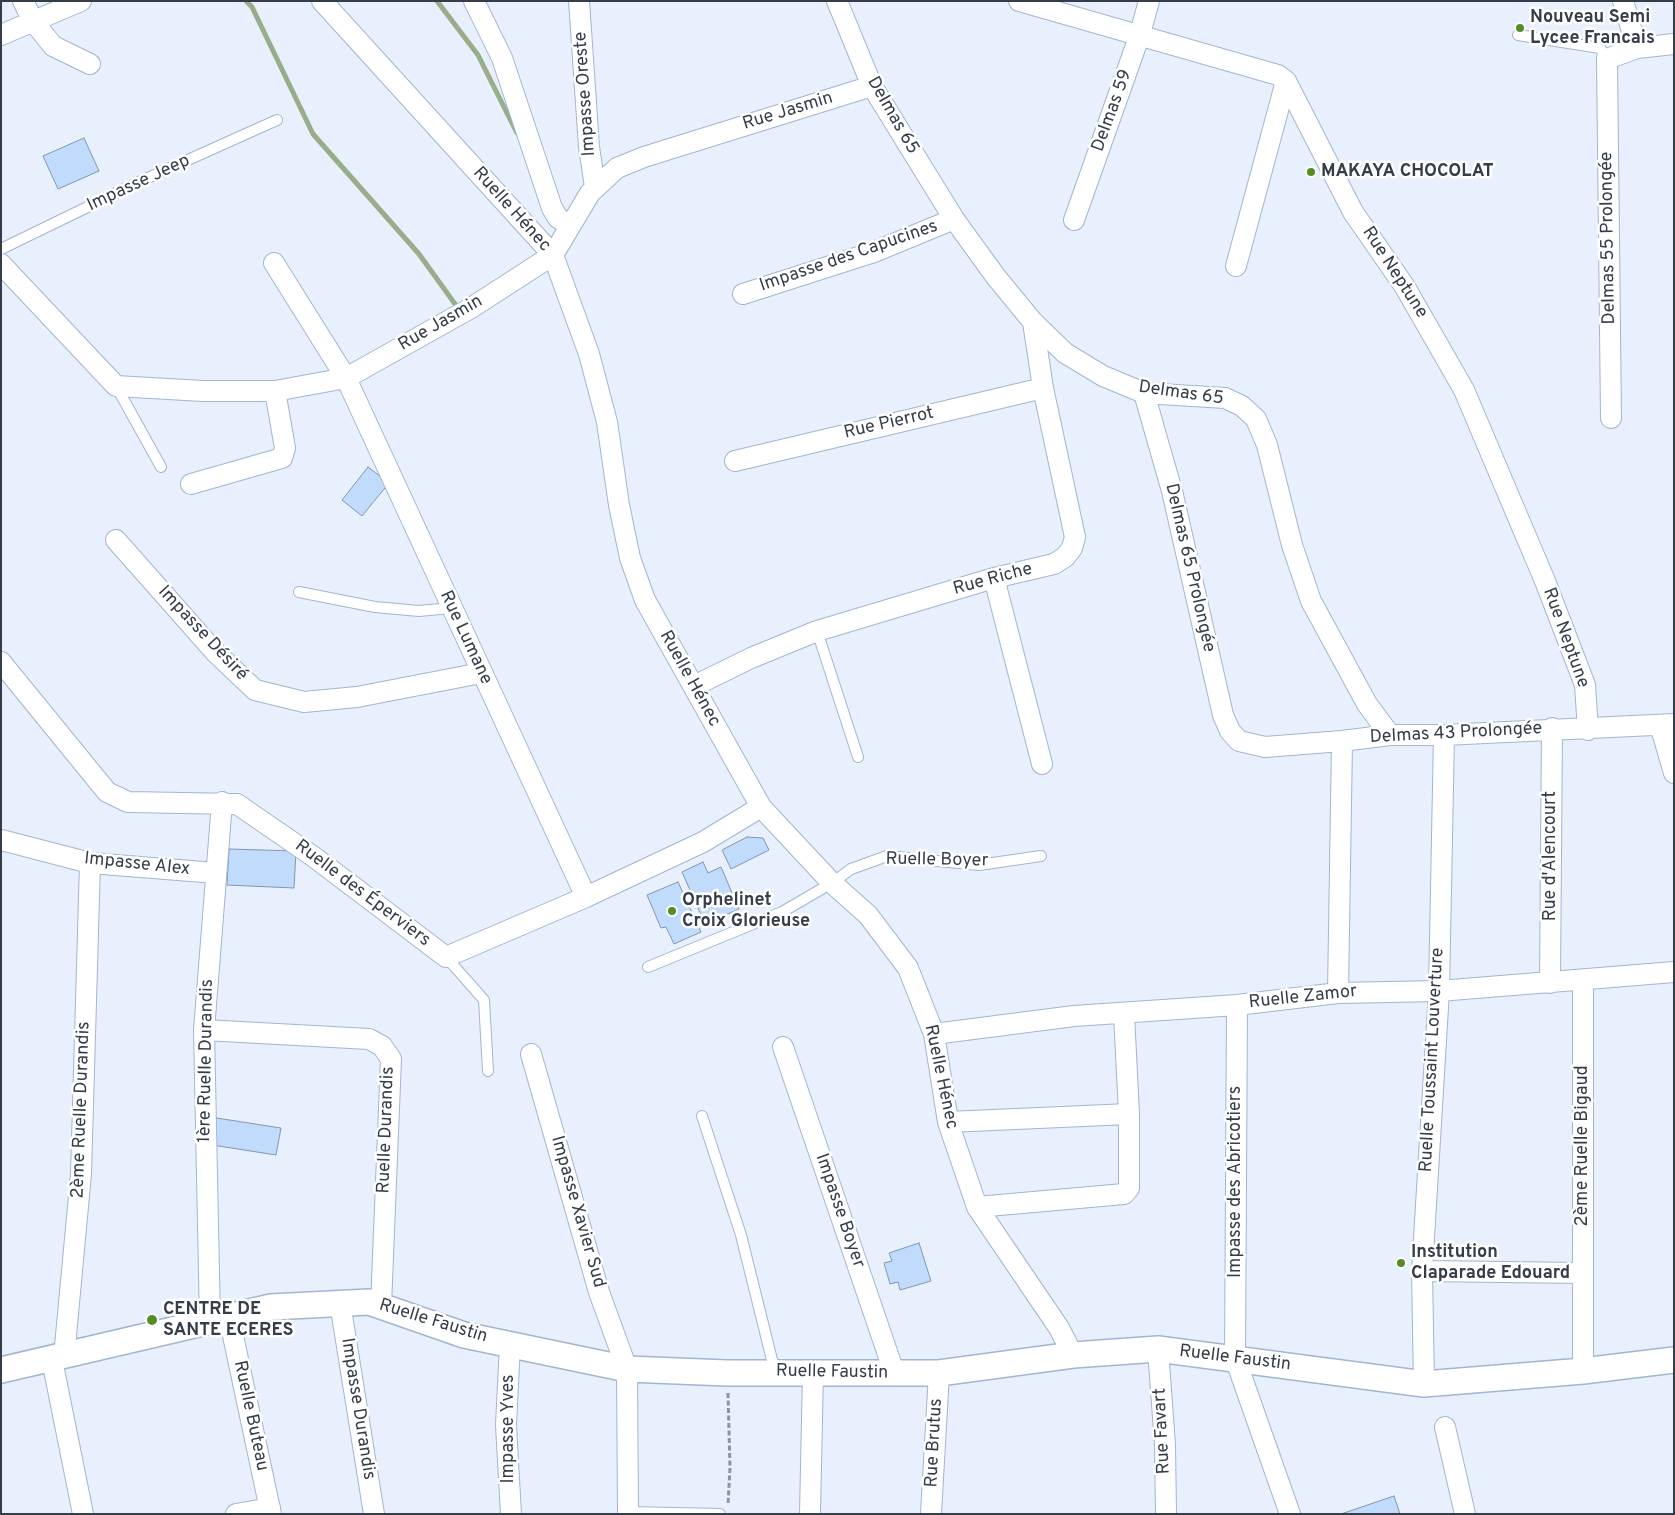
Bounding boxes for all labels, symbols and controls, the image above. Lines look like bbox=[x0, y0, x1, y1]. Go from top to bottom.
place label: Nouveau Semi Lycee Francais bbox=[1530, 7, 1655, 50]
marker: Nouveau Semi Lycee Francais bbox=[1514, 22, 1526, 34]
street label: Impasse Oreste bbox=[571, 31, 601, 157]
street label: Delmas 59 bbox=[1088, 67, 1138, 155]
street label: Delmas 65 bbox=[861, 73, 923, 159]
street label: Rue Jasmin bbox=[740, 88, 836, 136]
street label: Impasse Jeep bbox=[84, 151, 194, 217]
street label: Delmas 55 Prolongée bbox=[1597, 151, 1621, 325]
place label: MAKAYA CHOCOLAT bbox=[1321, 161, 1494, 183]
street label: Ruelle Hénec bbox=[467, 163, 555, 257]
marker: MAKAYA CHOCOLAT bbox=[1305, 166, 1317, 178]
street label: Impasse des Capucines bbox=[757, 216, 941, 298]
street label: Rue Neptune bbox=[1356, 223, 1432, 323]
street label: Rue Jasmin bbox=[395, 291, 487, 357]
street label: Delmas 65 bbox=[1137, 377, 1225, 411]
street label: Rue Pierrot bbox=[842, 403, 936, 445]
street label: Delmas 65 Prolongée bbox=[1159, 482, 1219, 654]
street label: Rue Riche bbox=[951, 559, 1035, 601]
street label: Impasse Désiré bbox=[152, 582, 252, 686]
street label: Rue Neptune bbox=[1537, 585, 1593, 691]
street label: Rue Lumane bbox=[434, 588, 496, 688]
street label: Ruelle Hénec bbox=[654, 627, 724, 731]
street label: Delmas 43 Prolongée bbox=[1369, 719, 1543, 749]
street label: Rue d'Alencourt bbox=[1540, 791, 1562, 921]
street label: Ruelle des Éperviers bbox=[290, 836, 434, 952]
street label: Impasse Alex bbox=[83, 849, 191, 881]
street label: Ruelle Boyer bbox=[885, 849, 989, 873]
place label: Orphelinet Croix Glorieuse bbox=[682, 890, 810, 932]
marker: Orphelinet Croix Glorieuse bbox=[666, 905, 678, 917]
street label: Ruelle Toussaint Louverture bbox=[1416, 947, 1450, 1173]
street label: 1ère Ruelle Durandis bbox=[195, 979, 219, 1143]
street label: Ruelle Zamor bbox=[1248, 982, 1358, 1014]
street label: 2ème Ruelle Durandis bbox=[68, 1021, 96, 1199]
street label: Ruelle Hénec bbox=[918, 1023, 962, 1131]
street label: 2ème Ruelle Bigaud bbox=[1572, 1065, 1594, 1227]
street label: Ruelle Durandis bbox=[374, 1066, 400, 1194]
street label: Impasse des Abricotiers bbox=[1225, 1086, 1247, 1278]
street label: Impasse Xavier Sud bbox=[545, 1134, 609, 1290]
street label: Impasse Boyer bbox=[809, 1151, 869, 1271]
place label: Institution Claparade Edouard bbox=[1411, 1242, 1570, 1284]
marker: Institution Claparade Edouard bbox=[1395, 1257, 1407, 1269]
street label: Ruelle Faustin bbox=[376, 1295, 490, 1349]
place label: CENTRE DE SANTE ECERES bbox=[163, 1299, 294, 1342]
marker: CENTRE DE SANTE ECERES bbox=[145, 1313, 159, 1327]
street label: Impasse Durandis bbox=[335, 1336, 379, 1482]
street label: Ruelle Faustin bbox=[1178, 1341, 1292, 1377]
street label: Ruelle Buteau bbox=[228, 1359, 272, 1473]
street label: Ruelle Faustin bbox=[776, 1361, 888, 1385]
street label: Impasse Yves bbox=[498, 1375, 520, 1483]
street label: Rue Favart bbox=[1150, 1387, 1176, 1475]
street label: Rue Brutus bbox=[922, 1398, 948, 1488]

